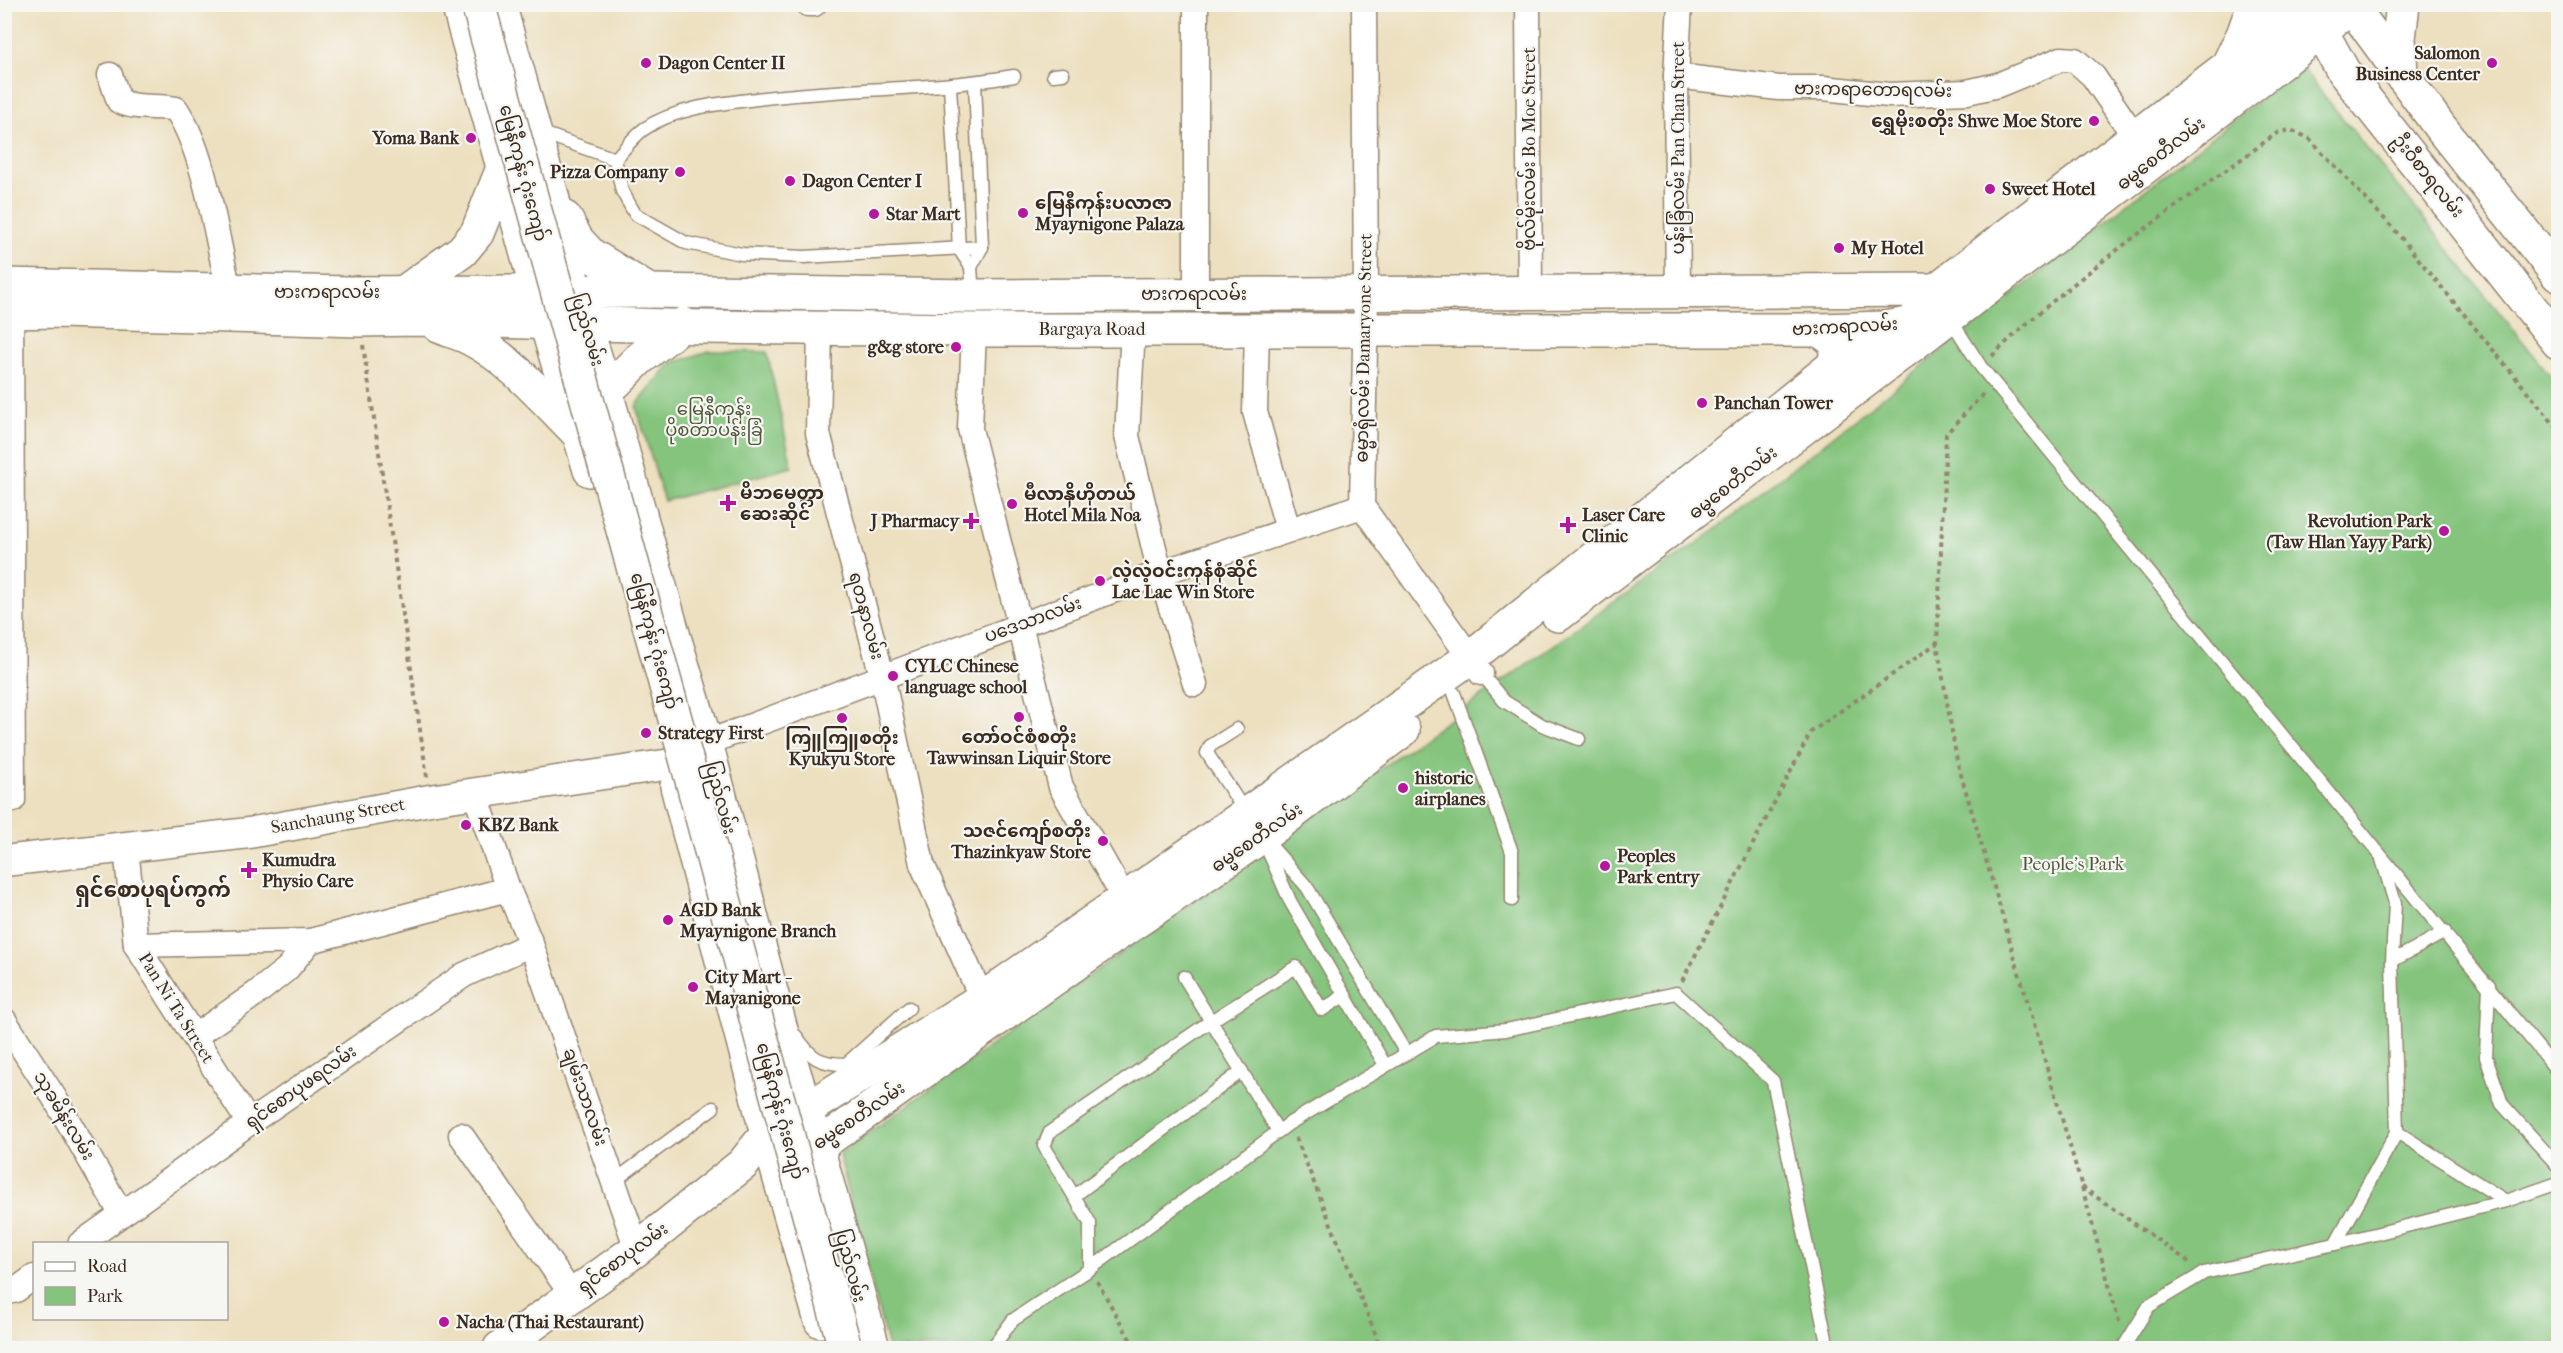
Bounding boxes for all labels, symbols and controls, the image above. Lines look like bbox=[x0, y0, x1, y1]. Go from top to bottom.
street label: ပန်းခြံလမ်း Pan Chan Street bbox=[1665, 41, 1693, 255]
place label: Salomon Business Center bbox=[2355, 43, 2481, 85]
street label: ဗိုလ်မိုးလမ်း Bo Moe Street bbox=[1515, 47, 1544, 251]
place label: Dagon Center II bbox=[658, 53, 785, 74]
marker: Dagon Center II bbox=[639, 56, 653, 70]
marker: Salomon Business Center bbox=[2485, 56, 2499, 70]
street label: ဗားကရာတောရလမ်း bbox=[1794, 75, 1952, 106]
street label: မြေနီကုန်း ဂုံးကျော် bbox=[491, 101, 555, 245]
place label: ရွှေမိုးစတိုး Shwe Moe Store bbox=[1871, 109, 2082, 135]
street label: ဓမ္မစေတီလမ်း bbox=[2110, 110, 2212, 199]
marker: ရွှေမိုးစတိုး Shwe Moe Store bbox=[2087, 114, 2101, 128]
street label: ဦးဝီစာရလမ်း bbox=[2385, 127, 2471, 225]
place label: Yoma Bank bbox=[371, 128, 460, 149]
marker: Yoma Bank bbox=[464, 131, 478, 145]
place label: Pizza Company bbox=[550, 162, 669, 183]
marker: Pizza Company bbox=[673, 165, 687, 179]
place label: Dagon Center I bbox=[802, 171, 922, 192]
marker: Dagon Center I bbox=[783, 174, 797, 188]
place label: Sweet Hotel bbox=[2002, 179, 2096, 200]
marker: Sweet Hotel bbox=[1983, 182, 1997, 196]
place label: မြေနီကုန်းပလာဇာ Myaynigone Palaza bbox=[1034, 191, 1185, 235]
place label: Star Mart bbox=[886, 204, 961, 225]
marker: မြေနီကုန်းပလာဇာ Myaynigone Palaza bbox=[1016, 206, 1030, 220]
marker: Star Mart bbox=[867, 207, 881, 221]
street label: ဓမ္မာရုံလမ်း Damaryone Street bbox=[1349, 233, 1381, 463]
place label: My Hotel bbox=[1850, 238, 1925, 259]
marker: My Hotel bbox=[1832, 241, 1846, 255]
street label: ဗားကရာလမ်း bbox=[274, 279, 380, 307]
street label: ဗားကရာလမ်း bbox=[1141, 281, 1247, 309]
street label: ပြည်လမ်း bbox=[562, 290, 611, 370]
street label: ဗားကရာလမ်း bbox=[1791, 311, 1899, 344]
street label: Bargaya Road bbox=[1039, 319, 1146, 340]
place label: g&g store bbox=[868, 337, 944, 358]
marker: g&g store bbox=[949, 340, 963, 354]
place label: Panchan Tower bbox=[1714, 393, 1833, 414]
park label: မြေနီကုန်း ပိုစတာပန်းခြံ bbox=[665, 395, 763, 445]
marker: Panchan Tower bbox=[1695, 396, 1709, 410]
street label: ဓမ္မစေတီလမ်း bbox=[1682, 439, 1784, 528]
place label: မိဘမေတ္တာ ဆေးဆိုင် bbox=[740, 481, 824, 528]
place label: မီလာနိုဟိုတယ် Hotel Mila Noa bbox=[1024, 482, 1142, 526]
marker: မိဘမေတ္တာ ဆေးဆိုင် bbox=[721, 496, 735, 510]
marker: မီလာနိုဟိုတယ် Hotel Mila Noa bbox=[1005, 497, 1019, 511]
place label: Laser Care Clinic bbox=[1582, 505, 1665, 547]
place label: J Pharmacy bbox=[869, 511, 960, 532]
place label: Revolution Park (Taw Hlan Yayy Park) bbox=[2267, 511, 2433, 553]
marker: J Pharmacy bbox=[964, 514, 978, 528]
marker: Laser Care Clinic bbox=[1559, 516, 1577, 534]
marker: Revolution Park (Taw Hlan Yayy Park) bbox=[2437, 524, 2451, 538]
place label: လဲ့လဲ့ဝင်းကုန်စုံဆိုင် Lae Lae Win Store bbox=[1112, 559, 1258, 603]
street label: မြေနီကုန်း ဂုံးကျော် bbox=[622, 569, 686, 713]
street label: ရတနာလမ်း bbox=[840, 569, 891, 663]
marker: လဲ့လဲ့ဝင်းကုန်စုံဆိုင် Lae Lae Win Store bbox=[1093, 574, 1107, 588]
street label: ပဒေသာလမ်း bbox=[980, 590, 1084, 647]
place label: CYLC Chinese language school bbox=[904, 656, 1028, 698]
marker: CYLC Chinese language school bbox=[886, 669, 900, 683]
marker: တော်ဝင်စံစတိုး Tawwinsan Liquir Store bbox=[1012, 710, 1026, 724]
marker: ကြူကြူစတိုး Kyukyu Store bbox=[835, 711, 849, 725]
place label: Strategy First bbox=[658, 723, 764, 744]
place label: တော်ဝင်စံစတိုး Tawwinsan Liquir Store bbox=[926, 725, 1111, 769]
marker: Strategy First bbox=[639, 726, 653, 740]
place label: ကြူကြူစတိုး Kyukyu Store bbox=[785, 726, 899, 770]
street label: ပြည်လမ်း bbox=[696, 758, 743, 838]
place label: historic airplanes bbox=[1414, 768, 1486, 810]
marker: historic airplanes bbox=[1396, 781, 1410, 795]
street label: Sanchaung Street bbox=[269, 794, 407, 838]
street label: ဓမ္မစေတီလမ်း bbox=[1205, 796, 1309, 881]
place label: KBZ Bank bbox=[478, 815, 559, 836]
marker: KBZ Bank bbox=[459, 818, 473, 832]
place label: သဇင်ကျော်စတိုး Thazinkyaw Store bbox=[950, 819, 1091, 863]
marker: သဇင်ကျော်စတိုး Thazinkyaw Store bbox=[1096, 834, 1110, 848]
place label: Peoples Park entry bbox=[1617, 846, 1701, 888]
place label: Kumudra Physio Care bbox=[262, 850, 354, 892]
park label: People's Park bbox=[2022, 854, 2125, 875]
marker: Peoples Park entry bbox=[1598, 859, 1612, 873]
marker: Kumudra Physio Care bbox=[240, 861, 258, 879]
district label: ရှင်စောပုရပ်ကွက် bbox=[75, 874, 231, 907]
place label: AGD Bank Myaynigone Branch bbox=[679, 900, 837, 942]
marker: AGD Bank Myaynigone Branch bbox=[661, 913, 675, 927]
street label: Pan Ni Ta Street bbox=[134, 949, 219, 1068]
place label: City Mart - Mayanigone bbox=[704, 967, 801, 1009]
marker: City Mart - Mayanigone bbox=[686, 980, 700, 994]
street label: ရှင်စောပုဖရလမ်း bbox=[240, 1038, 363, 1136]
street label: မြေနီကုန်း ဂုံးကျော် bbox=[748, 1039, 812, 1183]
street label: ချမ်းသာလမ်း bbox=[555, 1044, 614, 1150]
street label: သုခမိန်းလမ်း bbox=[26, 1066, 102, 1166]
street label: ဓမ္မစေတီလမ်း bbox=[807, 1074, 911, 1158]
street label: ရှင်စောပုလမ်း bbox=[572, 1216, 674, 1301]
street label: ပြည်လမ်း bbox=[826, 1226, 873, 1306]
legend bbox=[33, 1242, 228, 1320]
text: Road bbox=[87, 1256, 127, 1277]
text: Park bbox=[87, 1286, 124, 1307]
place label: Nacha (Thai Restaurant) bbox=[456, 1312, 644, 1333]
marker: Nacha (Thai Restaurant) bbox=[437, 1315, 451, 1329]

